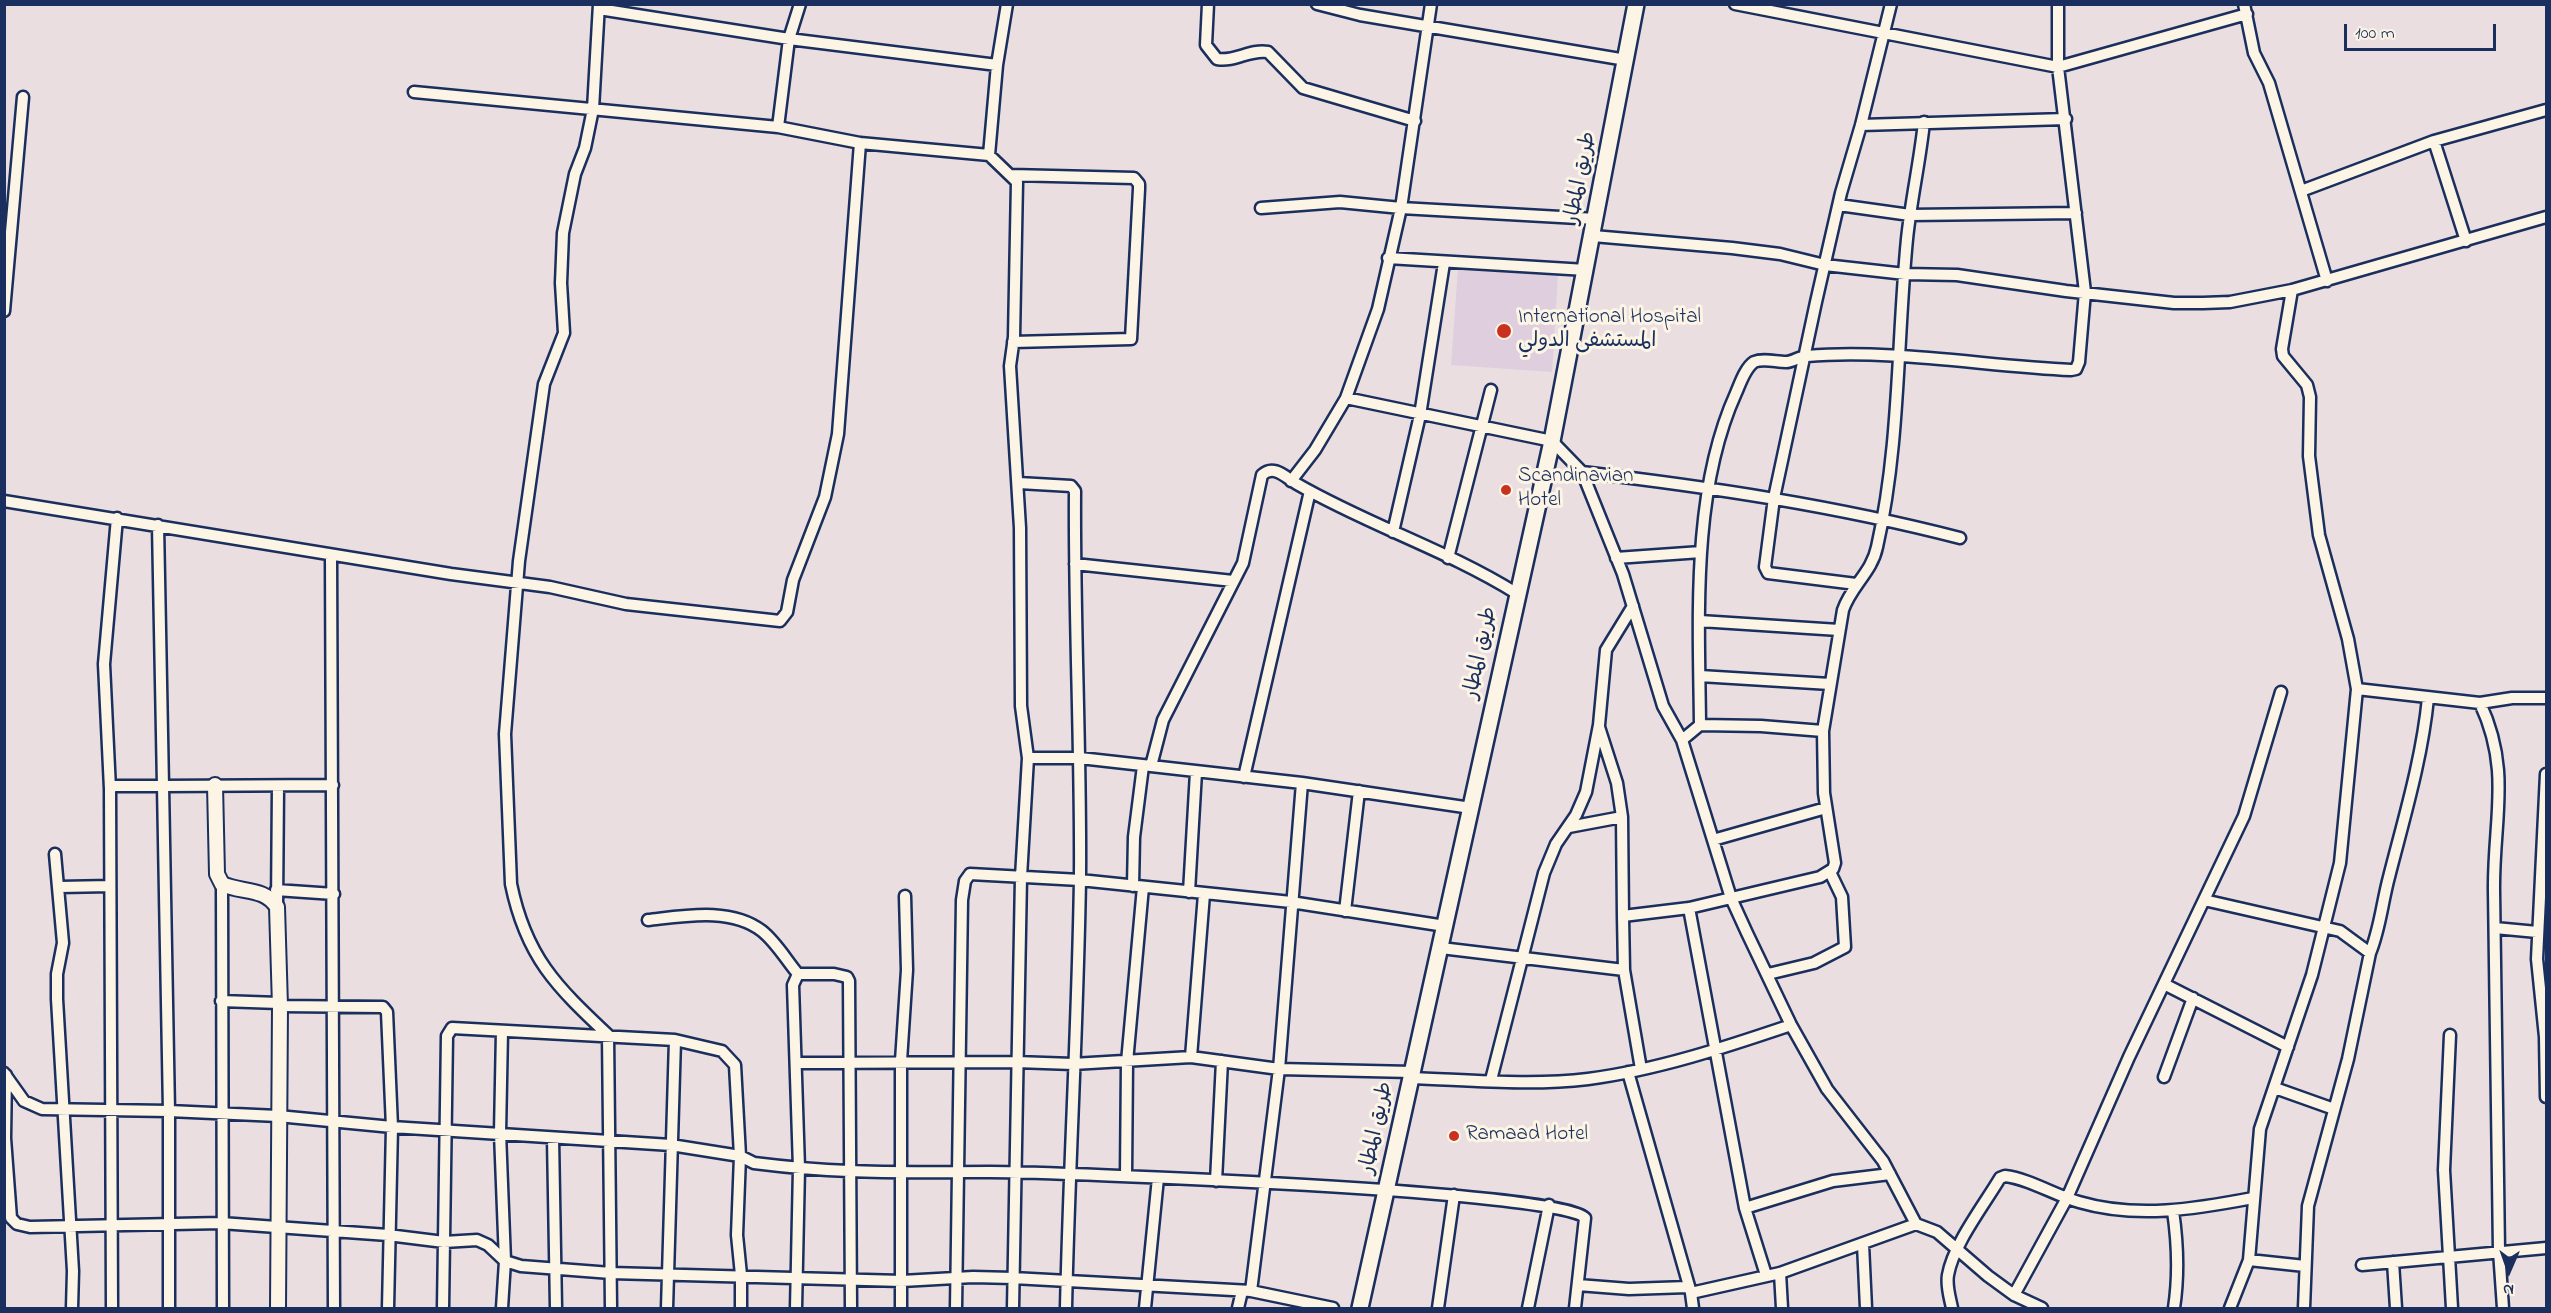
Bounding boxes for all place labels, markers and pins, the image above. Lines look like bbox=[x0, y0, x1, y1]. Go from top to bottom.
place label: International Hospital المستشفى الدولي bbox=[1518, 306, 1701, 356]
marker: International Hospital المستشفى الدولي bbox=[1495, 322, 1513, 340]
place label: Scandinavian Hotel bbox=[1518, 465, 1633, 515]
marker: Scandinavian Hotel bbox=[1499, 483, 1513, 497]
place label: Ramaad Hotel bbox=[1466, 1123, 1588, 1149]
marker: Ramaad Hotel bbox=[1447, 1129, 1461, 1143]

